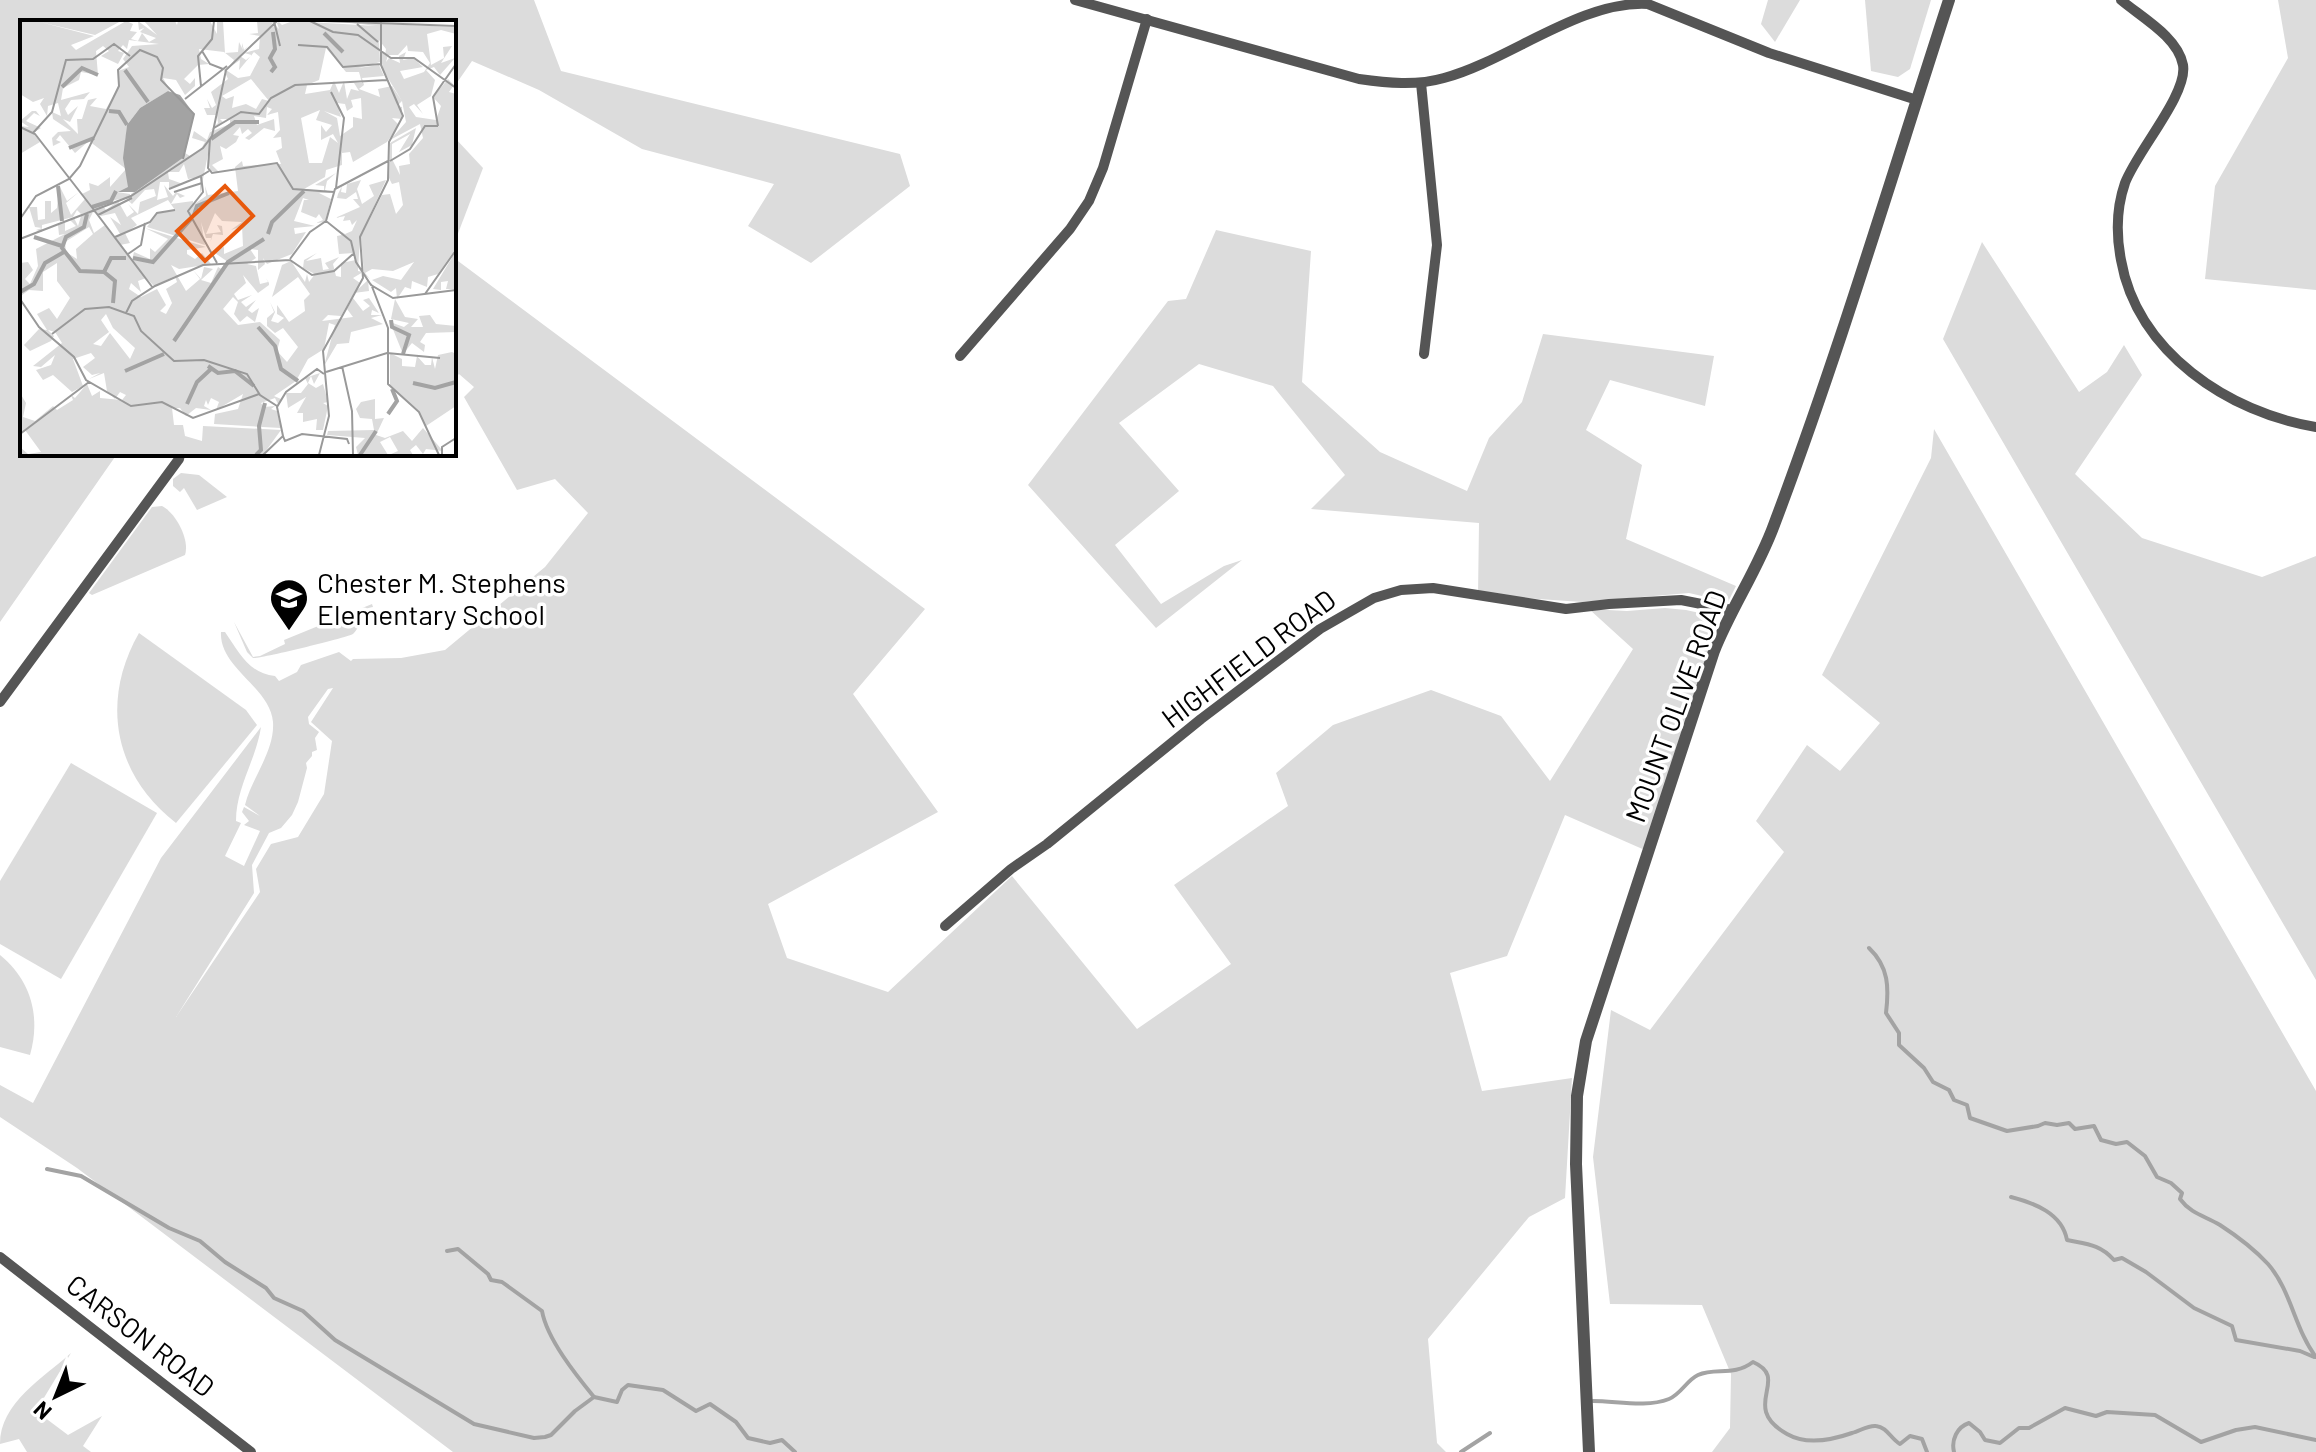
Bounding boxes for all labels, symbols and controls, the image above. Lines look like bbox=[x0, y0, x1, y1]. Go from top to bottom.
inset map bbox=[20, 20, 456, 456]
place label: Chester M. Stephens Elementary School bbox=[317, 565, 566, 631]
school or university icon: Chester M. Stephens Elementary School bbox=[268, 577, 310, 632]
street label: HIGHFIELD ROAD bbox=[1154, 582, 1342, 734]
street label: MOUNT OLIVE ROAD bbox=[1617, 586, 1733, 826]
street label: CARSON ROAD bbox=[60, 1267, 222, 1403]
north arrow bbox=[16, 1356, 96, 1436]
text: N bbox=[27, 1397, 56, 1426]

